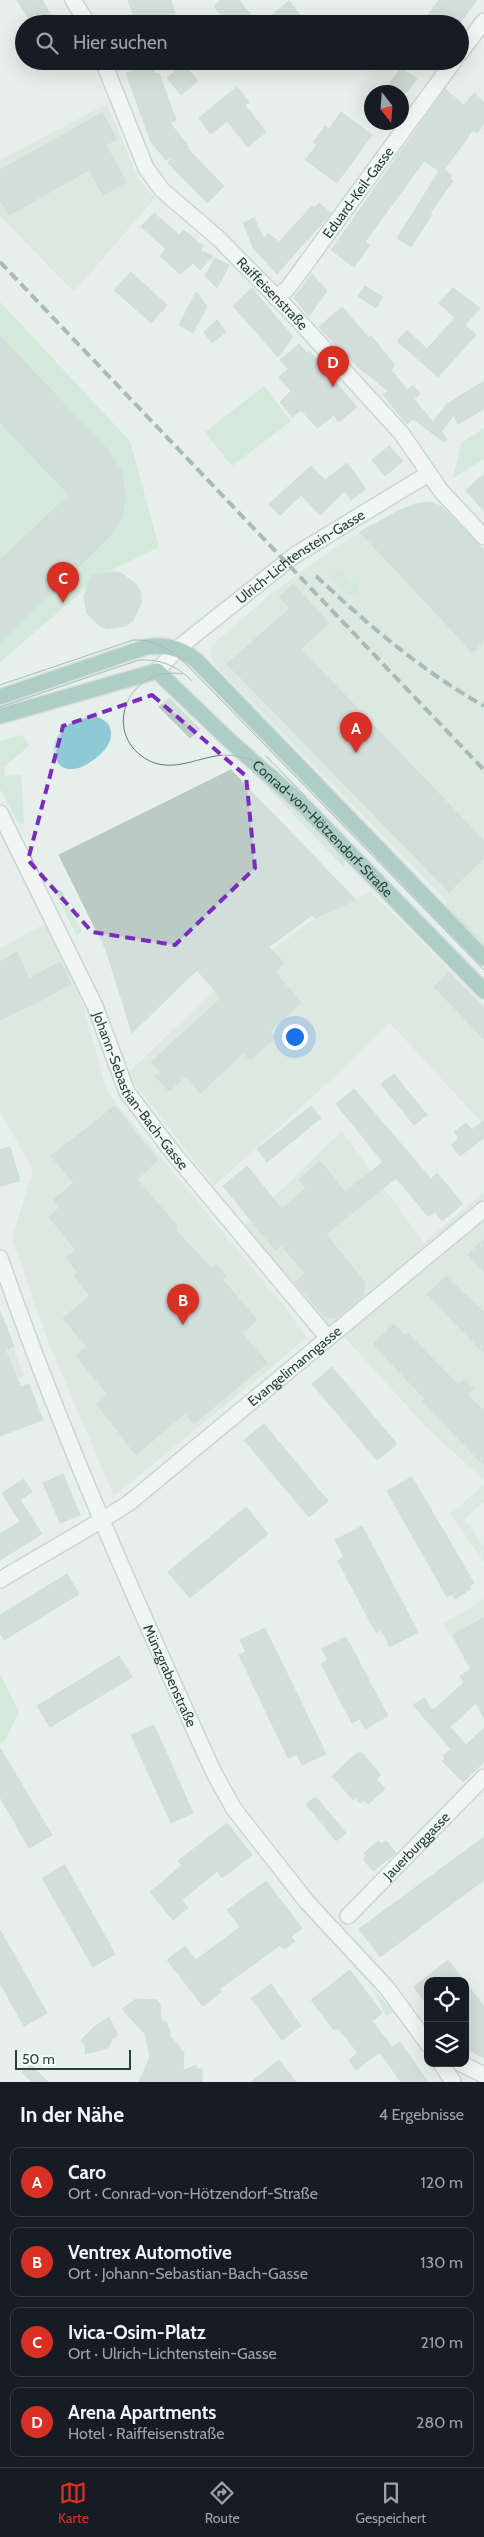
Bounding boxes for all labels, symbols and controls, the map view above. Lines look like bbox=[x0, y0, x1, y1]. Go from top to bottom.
search box bbox=[15, 15, 469, 70]
icon: search bbox=[33, 29, 61, 57]
text: Hier suchen bbox=[73, 31, 167, 54]
north arrow bbox=[364, 85, 409, 130]
street label: Eduard-Keil-Gasse bbox=[318, 143, 397, 242]
street label: Raiffeisenstraße bbox=[233, 253, 312, 334]
pin: D bbox=[317, 346, 349, 387]
street label: Ulrich-Lichtenstein-Gasse bbox=[232, 506, 368, 608]
pin: C bbox=[47, 562, 79, 603]
pin: A bbox=[340, 712, 372, 753]
street label: Conrad-von-Hötzendorf-Straße bbox=[249, 756, 397, 901]
street label: Johann-Sebastian-Bach-Gasse bbox=[89, 1008, 192, 1173]
your location bbox=[282, 1024, 308, 1050]
pin: B bbox=[167, 1284, 199, 1325]
street label: Evangelimanngasse bbox=[244, 1322, 345, 1410]
street label: Münzgrabenstraße bbox=[139, 1622, 201, 1730]
street label: Jauerburggasse bbox=[379, 1808, 454, 1884]
map controls bbox=[424, 1977, 469, 2067]
button: locate bbox=[424, 1977, 469, 2022]
button: layers bbox=[424, 2022, 469, 2067]
scale bar bbox=[15, 2047, 131, 2070]
text: 50 m bbox=[22, 2050, 55, 2068]
text: In der Nähe bbox=[20, 2102, 124, 2127]
text: 4 Ergebnisse bbox=[379, 2105, 464, 2124]
text: Caro bbox=[68, 2161, 106, 2184]
text: A bbox=[32, 2173, 42, 2192]
text: 120 m bbox=[421, 2173, 463, 2192]
text: Ort · Conrad-von-Hötzendorf-Straße bbox=[68, 2184, 318, 2203]
text: Ventrex Automotive bbox=[68, 2241, 232, 2264]
text: B bbox=[32, 2253, 42, 2272]
text: 130 m bbox=[420, 2253, 463, 2272]
text: Ort · Johann-Sebastian-Bach-Gasse bbox=[68, 2264, 308, 2283]
text: Ivica-Osim-Platz bbox=[68, 2321, 206, 2344]
text: C bbox=[32, 2333, 42, 2352]
text: 210 m bbox=[421, 2333, 463, 2352]
text: Ort · Ulrich-Lichtenstein-Gasse bbox=[68, 2344, 277, 2363]
text: Arena Apartments bbox=[68, 2401, 216, 2424]
text: D bbox=[31, 2413, 43, 2432]
text: 280 m bbox=[416, 2413, 463, 2432]
text: Hotel · Raiffeisenstraße bbox=[68, 2424, 224, 2443]
tab: Karte bbox=[58, 2479, 89, 2527]
tab: Route bbox=[205, 2479, 240, 2527]
tab: Gespeichert bbox=[356, 2479, 426, 2527]

